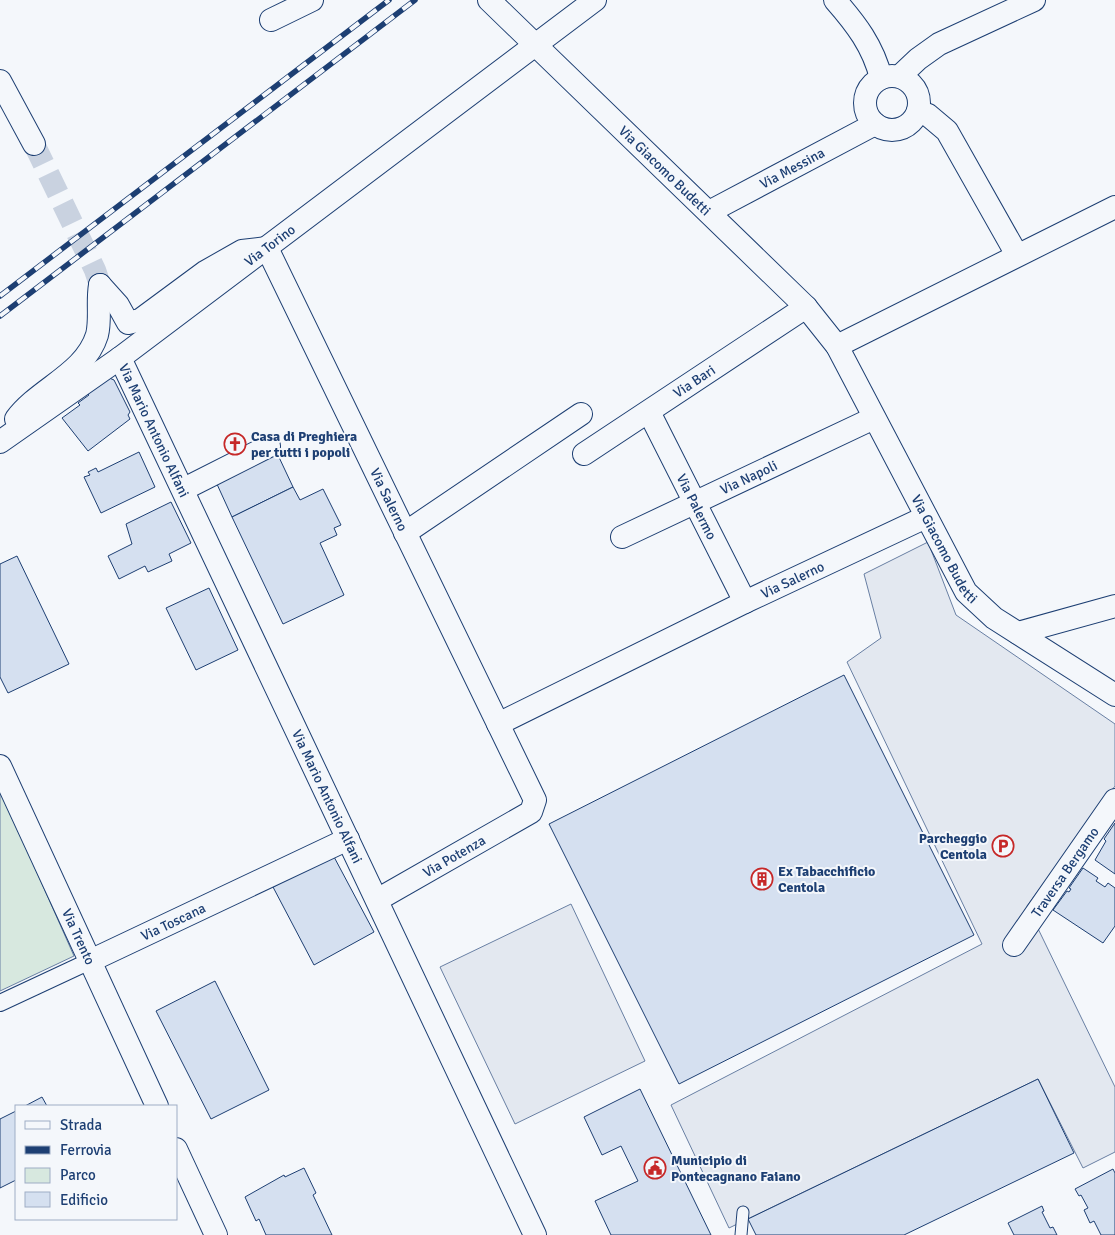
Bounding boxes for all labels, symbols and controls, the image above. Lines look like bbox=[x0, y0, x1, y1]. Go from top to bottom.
street label: Via Giacomo Budetti bbox=[615, 122, 714, 219]
street label: Via Messina bbox=[757, 144, 828, 193]
street label: Via Torino bbox=[241, 221, 299, 270]
street label: Via Mario Antonio Alfani bbox=[115, 361, 193, 500]
street label: Via Bari bbox=[670, 362, 719, 402]
place label: Casa di Preghiera per tutti i popoli bbox=[251, 428, 357, 461]
church icon: Casa di Preghiera per tutti i popoli bbox=[223, 432, 247, 456]
street label: Via Napoli bbox=[718, 457, 780, 498]
street label: Via Salerno bbox=[366, 465, 411, 534]
street label: Via Palermo bbox=[673, 471, 720, 543]
street label: Via Giacomo Budetti bbox=[908, 492, 981, 607]
street label: Via Salerno bbox=[758, 558, 827, 602]
street label: Via Mario Antonio Alfani bbox=[288, 727, 366, 866]
street label: Traversa Bergamo bbox=[1028, 824, 1103, 921]
place label: Parcheggio Centola bbox=[919, 830, 987, 863]
street label: Via Potenza bbox=[420, 832, 489, 881]
parking icon: Parcheggio Centola bbox=[991, 834, 1015, 858]
place label: Ex Tabacchificio Centola bbox=[778, 863, 875, 896]
building icon: Ex Tabacchificio Centola bbox=[750, 867, 774, 891]
street label: Via Toscana bbox=[138, 900, 209, 945]
street label: Via Trento bbox=[58, 906, 99, 968]
legend bbox=[15, 1105, 178, 1220]
text: Strada bbox=[60, 1116, 102, 1134]
text: Ferrovia bbox=[60, 1141, 112, 1159]
place label: Municipio di Pontecagnano Faiano bbox=[671, 1152, 801, 1185]
public building icon: Municipio di Pontecagnano Faiano bbox=[643, 1156, 667, 1180]
text: Parco bbox=[60, 1166, 96, 1184]
text: Edificio bbox=[60, 1191, 108, 1209]

